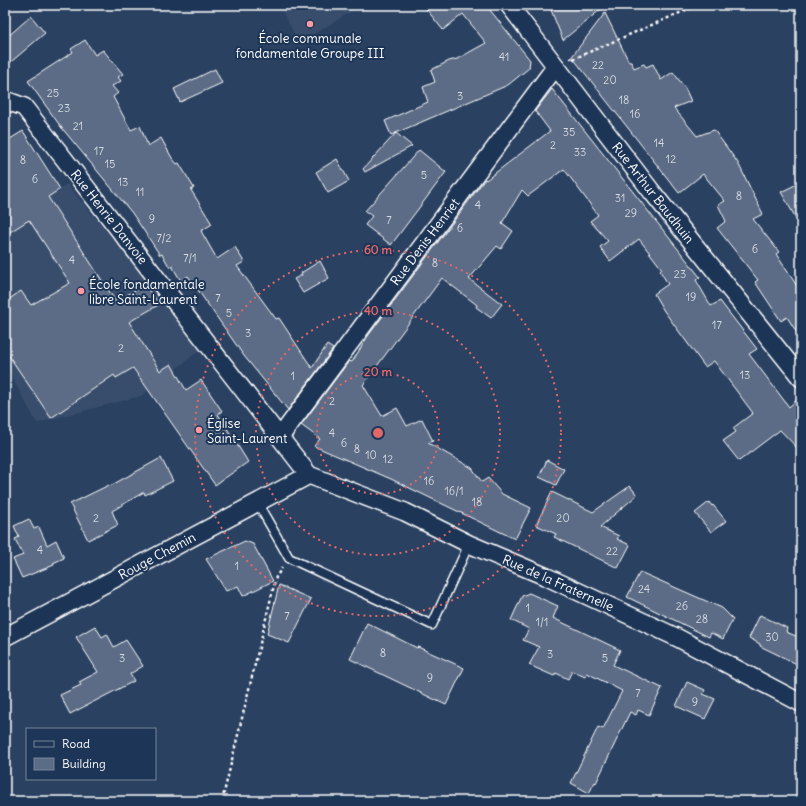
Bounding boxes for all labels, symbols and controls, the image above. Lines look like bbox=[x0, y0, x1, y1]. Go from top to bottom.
marker: École communale fondamentale Groupe III bbox=[305, 19, 315, 29]
place label: École communale fondamentale Groupe III bbox=[236, 29, 385, 62]
house number: 41 bbox=[499, 50, 509, 64]
house number: 22 bbox=[592, 58, 604, 72]
house number: 20 bbox=[603, 73, 617, 87]
house number: 25 bbox=[47, 86, 59, 100]
house number: 3 bbox=[457, 89, 463, 103]
house number: 18 bbox=[619, 93, 629, 107]
house number: 23 bbox=[58, 101, 70, 115]
house number: 16 bbox=[630, 107, 640, 121]
house number: 21 bbox=[73, 119, 83, 133]
house number: 35 bbox=[563, 125, 575, 139]
house number: 14 bbox=[654, 136, 664, 150]
house number: 2 bbox=[550, 138, 556, 152]
street label: Rue Arthur Baudhuin bbox=[608, 139, 698, 247]
house number: 17 bbox=[94, 144, 104, 158]
house number: 33 bbox=[574, 145, 586, 159]
house number: 12 bbox=[666, 152, 676, 166]
house number: 8 bbox=[20, 153, 26, 167]
house number: 15 bbox=[105, 157, 115, 171]
street label: Rue Henrie Danvoie bbox=[67, 166, 151, 268]
house number: 5 bbox=[421, 168, 427, 182]
house number: 6 bbox=[32, 172, 38, 186]
house number: 13 bbox=[118, 175, 128, 189]
house number: 11 bbox=[136, 185, 144, 199]
house number: 8 bbox=[736, 189, 742, 203]
house number: 31 bbox=[615, 191, 625, 205]
street label: Rue Denis Henriet bbox=[387, 195, 464, 289]
house number: 4 bbox=[475, 198, 481, 212]
house number: 29 bbox=[625, 206, 637, 220]
house number: 9 bbox=[149, 212, 155, 226]
house number: 7 bbox=[386, 213, 392, 227]
house number: 6 bbox=[457, 221, 463, 235]
house number: 7/2 bbox=[156, 231, 172, 245]
text: 60 m bbox=[364, 242, 393, 257]
house number: 6 bbox=[752, 242, 758, 256]
house number: 7/1 bbox=[183, 251, 197, 265]
house number: 4 bbox=[69, 253, 75, 267]
house number: 8 bbox=[432, 256, 438, 270]
house number: 23 bbox=[674, 267, 686, 281]
place label: École fondamentale libre Saint-Laurent bbox=[89, 275, 205, 308]
marker: École fondamentale libre Saint-Laurent bbox=[76, 286, 86, 296]
house number: 19 bbox=[686, 290, 696, 304]
house number: 7 bbox=[215, 291, 221, 305]
text: 40 m bbox=[364, 303, 393, 318]
house number: 5 bbox=[226, 306, 232, 320]
house number: 17 bbox=[712, 318, 722, 332]
house number: 3 bbox=[245, 326, 251, 340]
house number: 2 bbox=[118, 341, 124, 355]
text: 20 m bbox=[364, 364, 392, 379]
house number: 13 bbox=[740, 368, 750, 382]
house number: 1 bbox=[291, 369, 295, 383]
house number: 2 bbox=[329, 394, 335, 408]
place label: Église Saint-Laurent bbox=[207, 414, 288, 447]
marker: Église Saint-Laurent bbox=[194, 425, 204, 435]
house number: 4 bbox=[329, 426, 335, 440]
centre of rings bbox=[371, 426, 385, 440]
house number: 6 bbox=[341, 436, 347, 450]
house number: 8 bbox=[354, 442, 360, 456]
house number: 10 bbox=[365, 448, 377, 462]
house number: 12 bbox=[383, 452, 393, 466]
house number: 16 bbox=[424, 474, 434, 488]
house number: 16/1 bbox=[444, 484, 464, 498]
house number: 18 bbox=[472, 495, 482, 509]
house number: 2 bbox=[93, 511, 99, 525]
house number: 20 bbox=[556, 511, 570, 525]
street label: Rouge Chemin bbox=[115, 528, 199, 584]
house number: 4 bbox=[37, 543, 43, 557]
house number: 22 bbox=[606, 544, 618, 558]
street label: Rue de la Fraternelle bbox=[500, 551, 616, 615]
house number: 1 bbox=[235, 559, 239, 573]
house number: 24 bbox=[638, 582, 650, 596]
house number: 26 bbox=[676, 599, 688, 613]
house number: 1 bbox=[526, 601, 530, 615]
house number: 7 bbox=[284, 609, 290, 623]
house number: 28 bbox=[696, 612, 708, 626]
house number: 1/1 bbox=[536, 615, 548, 629]
house number: 30 bbox=[765, 630, 779, 644]
house number: 8 bbox=[380, 646, 386, 660]
house number: 3 bbox=[547, 647, 553, 661]
house number: 3 bbox=[119, 651, 125, 665]
house number: 5 bbox=[602, 651, 608, 665]
house number: 9 bbox=[427, 671, 433, 685]
house number: 7 bbox=[635, 686, 641, 700]
house number: 9 bbox=[692, 695, 698, 709]
legend bbox=[26, 728, 156, 780]
text: Road bbox=[62, 736, 90, 751]
text: Building bbox=[62, 756, 106, 771]

